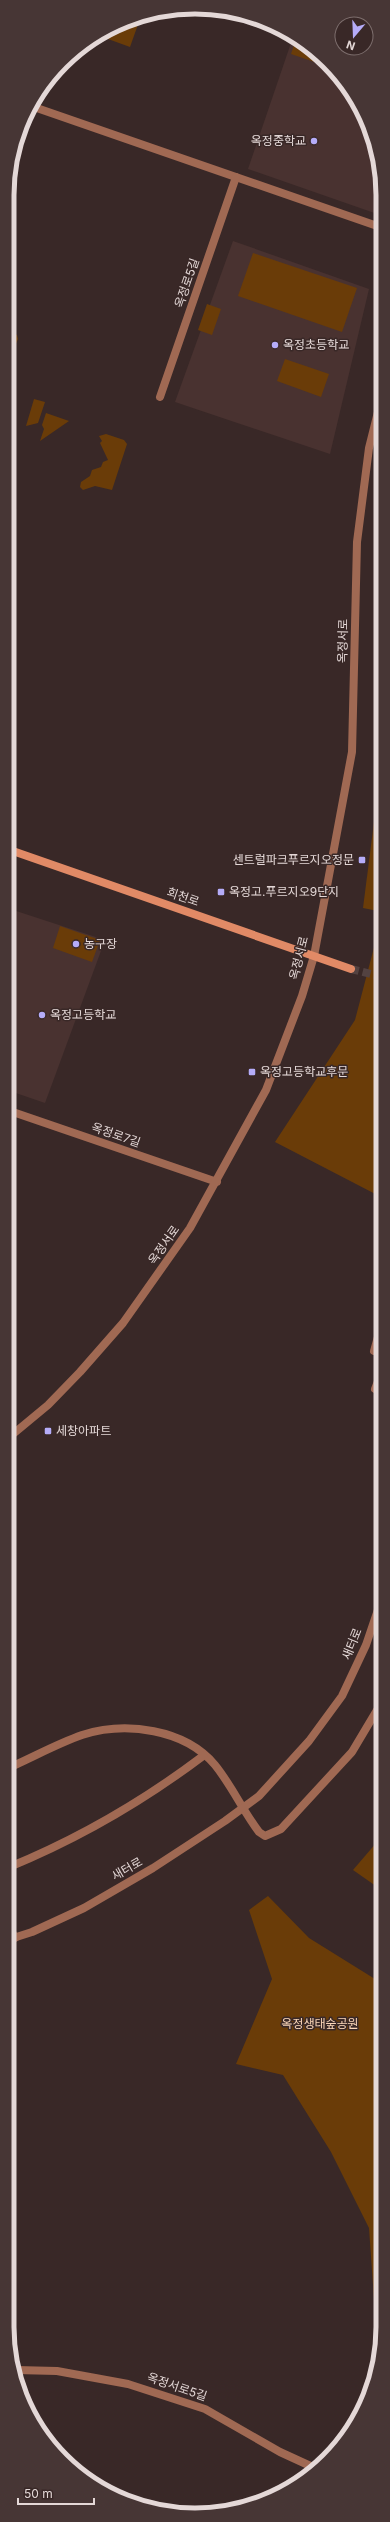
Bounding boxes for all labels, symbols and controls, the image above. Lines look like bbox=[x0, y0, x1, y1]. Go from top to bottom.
north arrow bbox=[334, 16, 374, 56]
text: N bbox=[344, 37, 357, 53]
place label: 옥정중학교 bbox=[251, 133, 306, 148]
marker: 옥정중학교 bbox=[309, 136, 319, 146]
street label: 옥정로5길 bbox=[171, 256, 202, 310]
place label: 옥정초등학교 bbox=[283, 337, 349, 352]
marker: 옥정초등학교 bbox=[270, 340, 280, 350]
street label: 옥정서로 bbox=[335, 619, 350, 663]
place label: 센트럴파크푸르지오정문 bbox=[233, 852, 354, 867]
marker: 센트럴파크푸르지오정문 bbox=[357, 855, 367, 865]
street label: 회천로 bbox=[165, 884, 201, 909]
place label: 옥정고.푸르지오9단지 bbox=[229, 884, 339, 899]
marker: 옥정고.푸르지오9단지 bbox=[216, 887, 226, 897]
street label: 옥정서로 bbox=[286, 935, 311, 981]
place label: 농구장 bbox=[84, 936, 117, 951]
marker: 농구장 bbox=[71, 939, 81, 949]
place label: 옥정고등학교 bbox=[50, 1007, 116, 1022]
marker: 옥정고등학교 bbox=[37, 1010, 47, 1020]
place label: 옥정고등학교후문 bbox=[260, 1064, 348, 1079]
marker: 옥정고등학교후문 bbox=[247, 1067, 257, 1077]
street label: 옥정로7길 bbox=[90, 1119, 143, 1150]
street label: 옥정서로 bbox=[145, 1222, 182, 1267]
place label: 세창아파트 bbox=[56, 1423, 111, 1438]
marker: 세창아파트 bbox=[43, 1426, 53, 1436]
street label: 새터로 bbox=[338, 1626, 365, 1662]
street label: 새터로 bbox=[109, 1854, 145, 1883]
park label: 옥정생태숲공원 bbox=[281, 2016, 359, 2031]
street label: 옥정서로5길 bbox=[145, 2369, 209, 2404]
scale bar bbox=[18, 2480, 94, 2506]
text: 50 m bbox=[24, 2486, 53, 2501]

